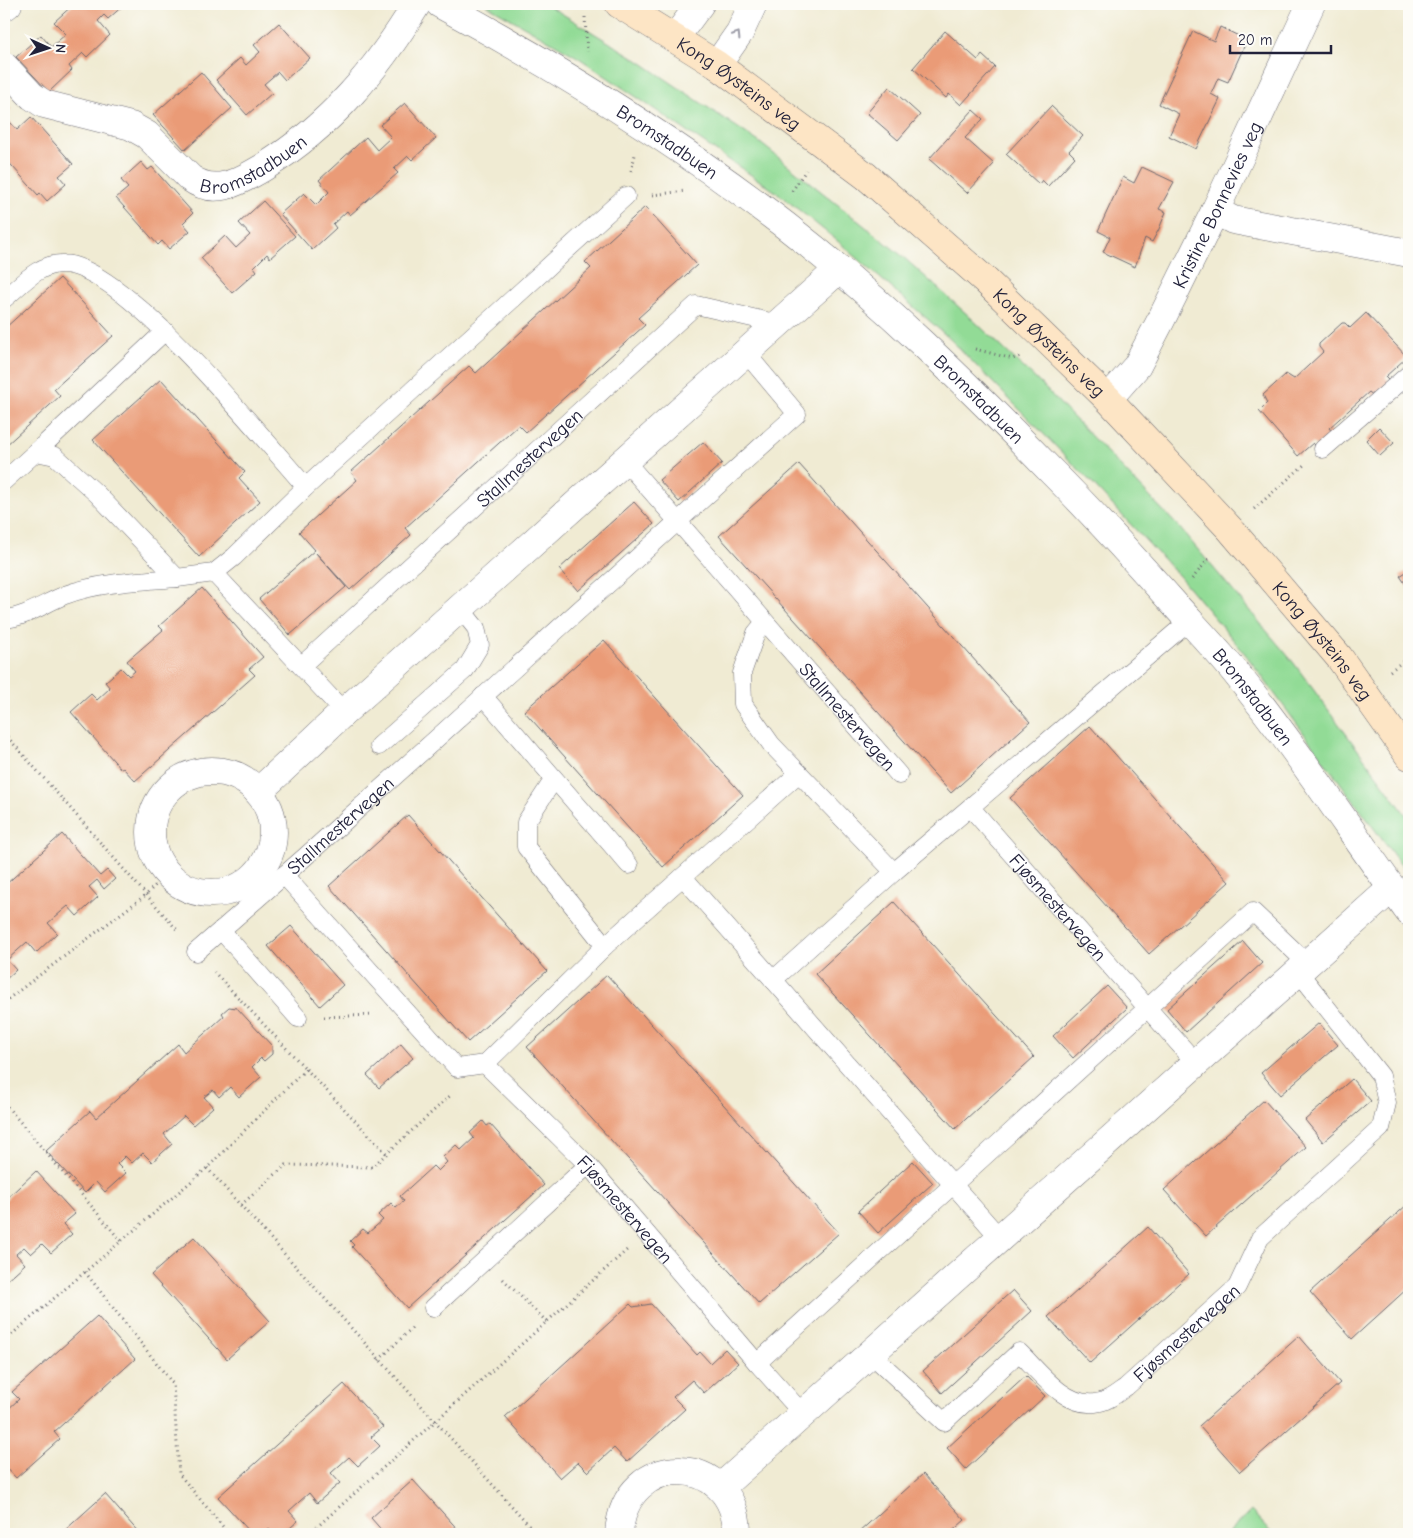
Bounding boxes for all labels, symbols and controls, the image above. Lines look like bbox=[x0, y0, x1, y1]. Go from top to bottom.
north arrow bbox=[22, 22, 72, 72]
scale bar bbox=[1230, 22, 1332, 54]
text: 20 m bbox=[1238, 31, 1272, 49]
one-way arrow bbox=[730, 32, 740, 41]
street label: Kong Øysteins veg bbox=[673, 33, 805, 136]
text: N bbox=[52, 44, 69, 54]
street label: Bromstadbuen bbox=[612, 100, 722, 184]
street label: Kristine Bonnevies veg bbox=[1168, 118, 1267, 292]
street label: Bromstadbuen bbox=[198, 131, 311, 199]
street label: Kong Øysteins veg bbox=[988, 284, 1109, 402]
street label: Bromstadbuen bbox=[929, 350, 1028, 449]
street label: Stallmestervegen bbox=[472, 404, 587, 512]
street label: Kong Øysteins veg bbox=[1267, 577, 1376, 705]
street label: Bromstadbuen bbox=[1208, 644, 1297, 750]
street label: Stallmestervegen bbox=[794, 659, 900, 776]
street label: Stallmestervegen bbox=[283, 772, 399, 879]
street label: Fjøsmestervegen bbox=[1004, 850, 1111, 966]
street label: Fjøsmestervegen bbox=[572, 1151, 677, 1268]
street label: Fjøsmestervegen bbox=[1129, 1280, 1245, 1387]

